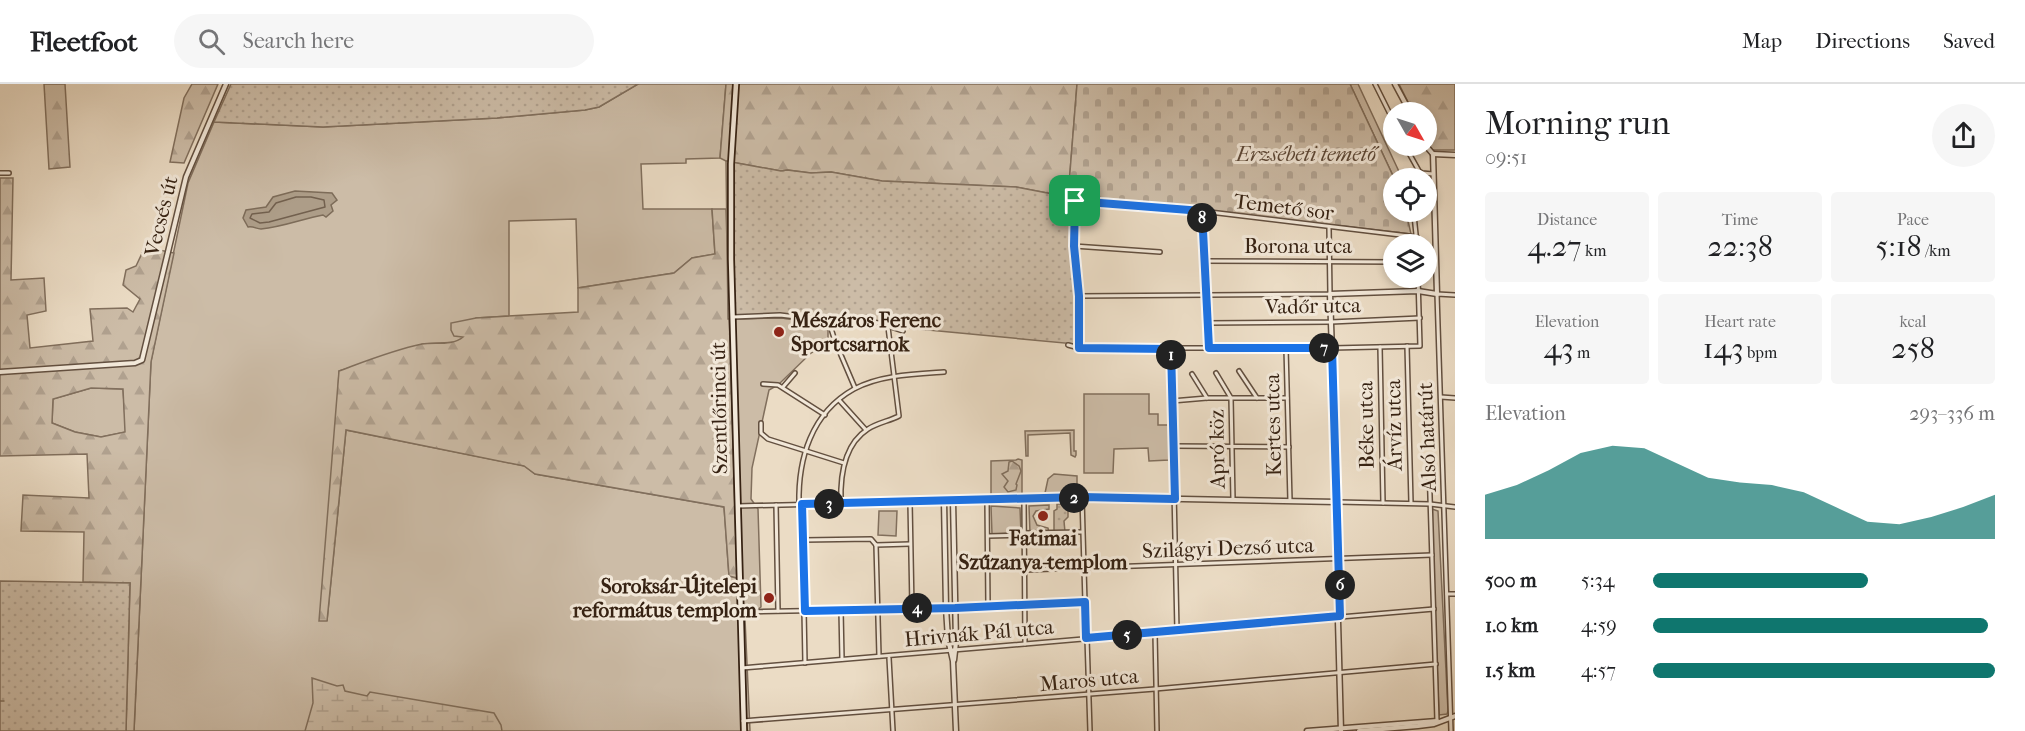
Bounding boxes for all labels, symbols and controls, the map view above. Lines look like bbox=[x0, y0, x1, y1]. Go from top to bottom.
search box bbox=[174, 14, 594, 68]
text: Fleetfoot bbox=[30, 25, 138, 58]
icon: search bbox=[195, 25, 228, 58]
text: Search here bbox=[243, 28, 354, 54]
text: Map bbox=[1742, 29, 1782, 53]
text: Directions bbox=[1815, 29, 1910, 53]
text: Saved bbox=[1943, 29, 1995, 53]
north arrow bbox=[1383, 102, 1437, 156]
map controls bbox=[1383, 102, 1437, 288]
text: Morning run bbox=[1485, 104, 1670, 143]
button: share bbox=[1932, 104, 1995, 167]
park label: Erzsébeti temető bbox=[1234, 142, 1380, 166]
text: 09:51 bbox=[1485, 146, 1527, 169]
button: locate bbox=[1383, 168, 1437, 222]
street label: Vecsés út bbox=[139, 173, 183, 260]
pin bbox=[1049, 175, 1100, 226]
icon: arrive bbox=[1058, 184, 1091, 217]
street label: Temető sor bbox=[1233, 189, 1335, 225]
pin: 8 bbox=[1187, 203, 1217, 233]
text: 8 bbox=[1198, 208, 1206, 227]
text: Distance bbox=[1537, 210, 1597, 229]
text: Time bbox=[1722, 210, 1758, 229]
text: Pace bbox=[1897, 210, 1929, 229]
text: 4.27 bbox=[1527, 229, 1582, 264]
text: 22:38 bbox=[1707, 229, 1773, 264]
text: 5:18 bbox=[1876, 229, 1922, 264]
street label: Borona utca bbox=[1244, 234, 1352, 258]
button: layers bbox=[1383, 234, 1437, 288]
text: km bbox=[1582, 241, 1607, 260]
text: /km bbox=[1922, 241, 1950, 260]
street label: Vadőr utca bbox=[1264, 293, 1361, 319]
place label: Mészáros Ferenc Sportcsarnok bbox=[790, 308, 941, 356]
text: Elevation bbox=[1535, 312, 1599, 331]
text: Heart rate bbox=[1704, 312, 1776, 331]
text: kcal bbox=[1900, 312, 1926, 331]
marker: Mészáros Ferenc Sportcsarnok bbox=[772, 325, 786, 339]
text: 43 bbox=[1544, 331, 1574, 366]
text: 143 bbox=[1703, 331, 1744, 366]
text: 258 bbox=[1891, 331, 1935, 366]
pin: 7 bbox=[1309, 333, 1339, 363]
text: 7 bbox=[1320, 338, 1328, 357]
pin: 1 bbox=[1156, 340, 1186, 370]
street label: Szentlőrinci út bbox=[706, 341, 732, 475]
text: m bbox=[1574, 343, 1590, 362]
text: bpm bbox=[1744, 343, 1777, 362]
text: 1 bbox=[1168, 345, 1174, 364]
street label: Kertes utca bbox=[1260, 373, 1286, 477]
street label: Árvíz utca bbox=[1381, 379, 1407, 472]
street label: Béke utca bbox=[1353, 381, 1379, 469]
street label: Alsó határút bbox=[1413, 381, 1441, 493]
text: Elevation bbox=[1485, 402, 1566, 425]
text: 293–336 m bbox=[1909, 402, 1995, 425]
street label: Apró köz bbox=[1204, 409, 1230, 490]
pin: 2 bbox=[1059, 483, 1089, 513]
text: 2 bbox=[1070, 488, 1078, 507]
pin: 3 bbox=[814, 489, 844, 519]
text: 3 bbox=[826, 494, 832, 513]
marker: Fatimai Szűzanya-templom bbox=[1036, 509, 1050, 523]
place label: Fatimai Szűzanya-templom bbox=[959, 526, 1128, 574]
street label: Szilágyi Dezső utca bbox=[1142, 533, 1315, 563]
text: 500 m bbox=[1485, 569, 1537, 592]
text: 5:34 bbox=[1581, 569, 1615, 592]
pin: 6 bbox=[1325, 570, 1355, 600]
place label: Soroksár-Újtelepi református templom bbox=[572, 573, 758, 622]
text: 6 bbox=[1336, 575, 1344, 594]
marker: Soroksár-Újtelepi református templom bbox=[762, 591, 776, 605]
pin: 4 bbox=[902, 593, 932, 623]
text: 4 bbox=[912, 598, 922, 617]
street label: Hrivnák Pál utca bbox=[903, 614, 1055, 651]
text: 1.0 km bbox=[1485, 614, 1538, 637]
text: 4:59 bbox=[1581, 614, 1617, 637]
pin: 5 bbox=[1112, 620, 1142, 650]
text: 5 bbox=[1124, 625, 1130, 644]
text: 1.5 km bbox=[1485, 659, 1535, 682]
text: 4:57 bbox=[1581, 659, 1616, 682]
street label: Maros utca bbox=[1039, 664, 1140, 696]

